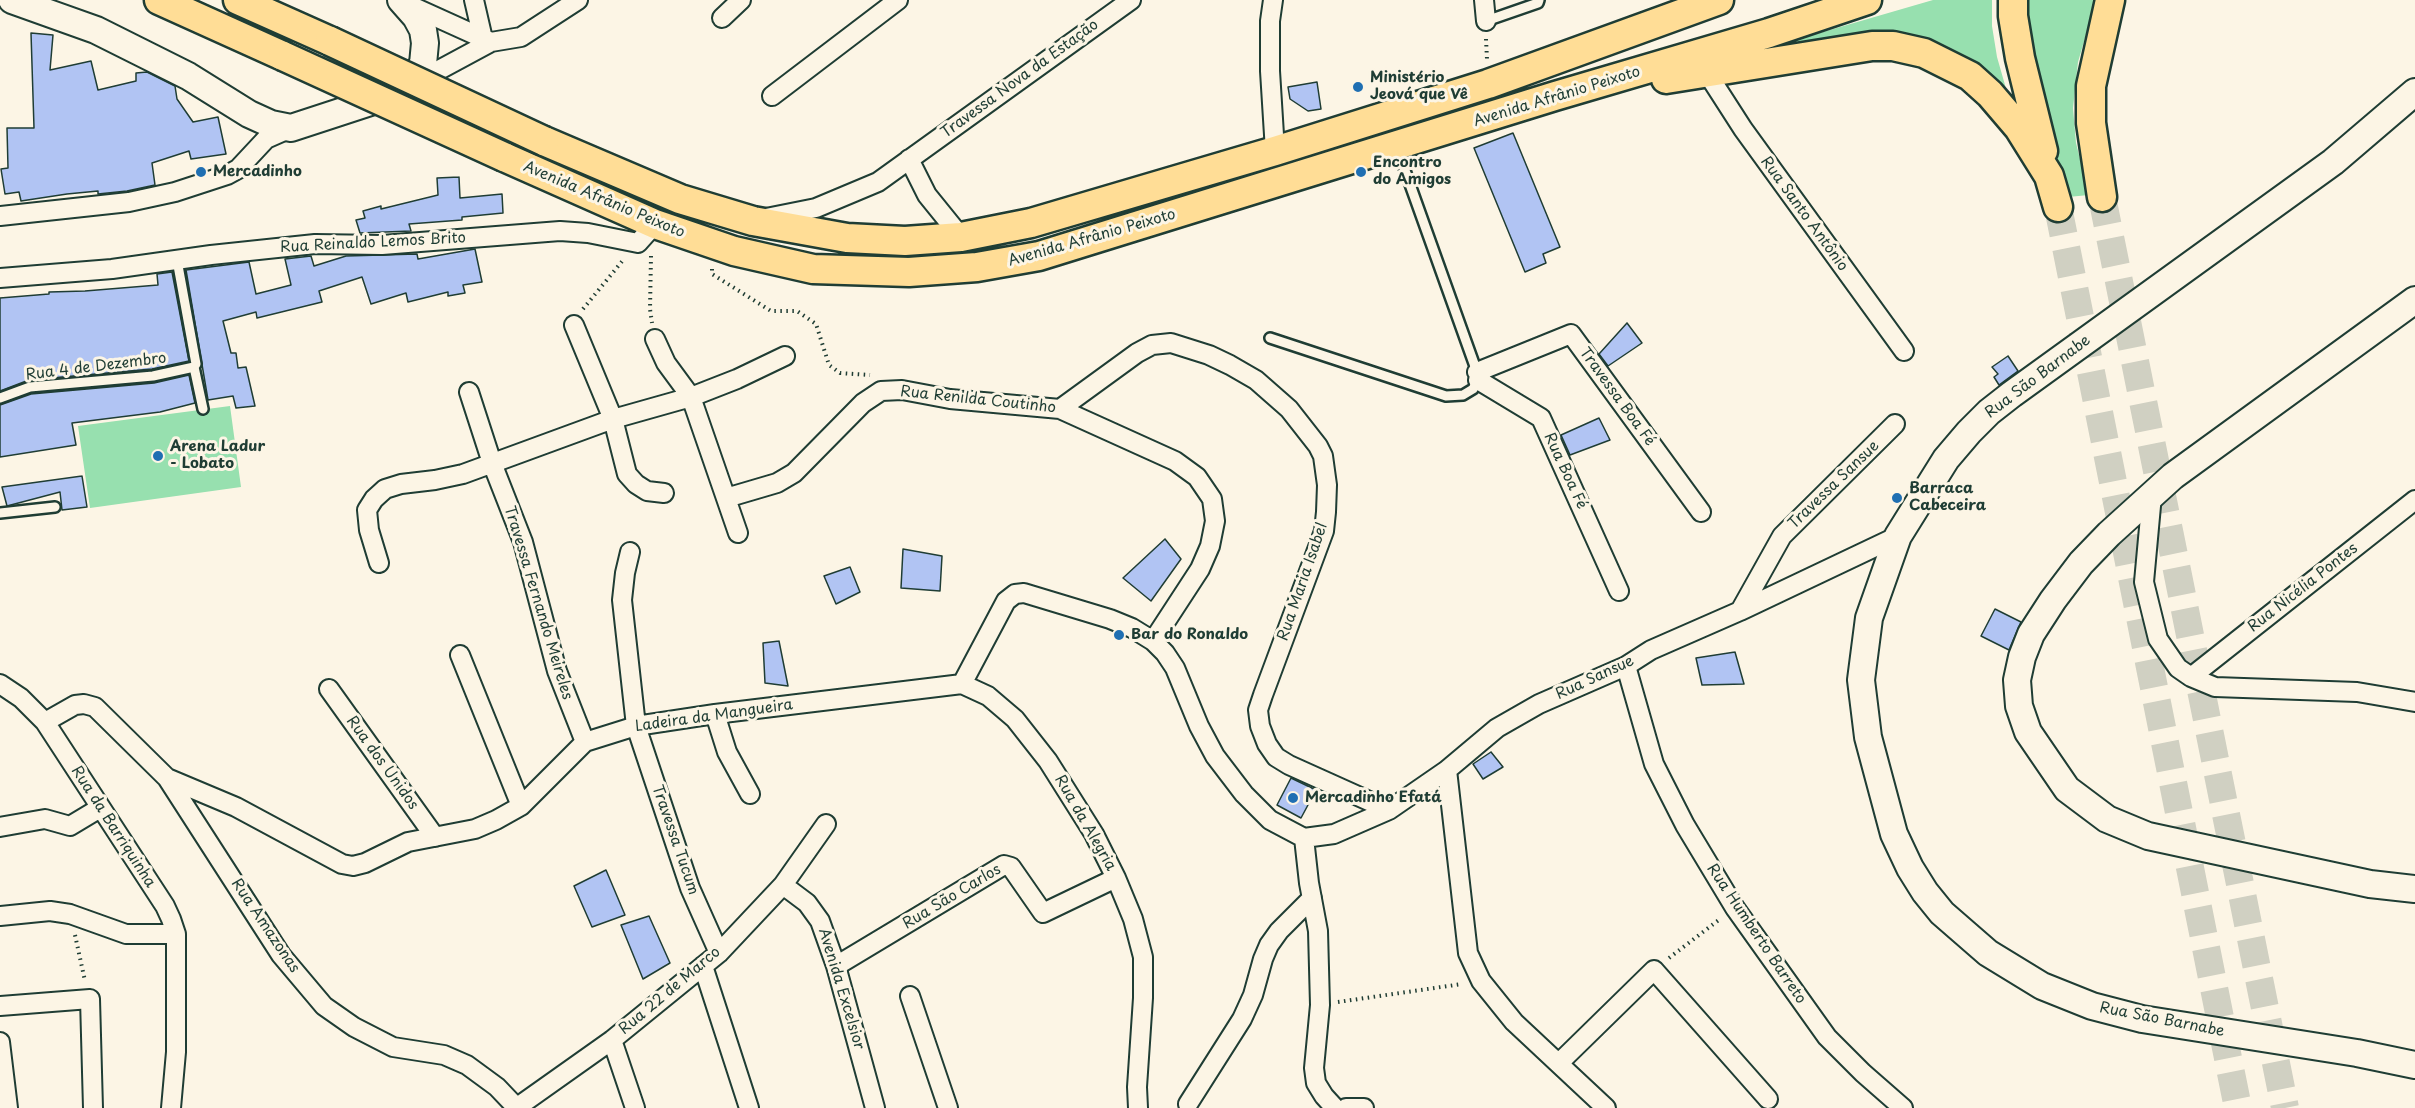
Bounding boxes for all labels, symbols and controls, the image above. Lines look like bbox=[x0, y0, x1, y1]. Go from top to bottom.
street label: Travessa Nova da Estação bbox=[938, 16, 1102, 142]
street label: Avenida Afrânio Peixoto bbox=[1471, 63, 1643, 131]
place label: Ministério Jeová que Vê bbox=[1370, 69, 1468, 104]
marker: Ministério Jeová que Vê bbox=[1351, 80, 1365, 94]
street label: Rua Santo Antônio bbox=[1756, 153, 1852, 275]
place label: Encontro do Amigos bbox=[1373, 154, 1451, 189]
street label: Avenida Afrânio Peixoto bbox=[521, 158, 687, 242]
place label: Mercadinho bbox=[213, 163, 302, 181]
marker: Mercadinho bbox=[194, 165, 208, 179]
marker: Encontro do Amigos bbox=[1354, 165, 1368, 179]
street label: Avenida Afrânio Peixoto bbox=[1006, 205, 1178, 271]
street label: Rua Reinaldo Lemos Brito bbox=[280, 229, 466, 257]
street label: Rua São Barnabe bbox=[1982, 332, 2094, 422]
street label: Travessa Boa Fé bbox=[1575, 344, 1659, 450]
street label: Rua 4 de Dezembro bbox=[25, 349, 167, 385]
street label: Rua Renilda Coutinho bbox=[899, 383, 1057, 417]
street label: Rua Boa Fé bbox=[1540, 430, 1590, 512]
street label: Travessa Sansue bbox=[1785, 437, 1883, 533]
place label: Arena Ladur - Lobato bbox=[170, 438, 265, 473]
marker: Arena Ladur - Lobato bbox=[151, 449, 165, 463]
place label: Barraca Cabeceira bbox=[1909, 480, 1986, 515]
marker: Barraca Cabeceira bbox=[1890, 491, 1904, 505]
street label: Travessa Fernando Meireles bbox=[500, 504, 576, 702]
street label: Rua Maria Isabel bbox=[1274, 521, 1332, 643]
street label: Rua Nicélia Pontes bbox=[2245, 540, 2361, 636]
place label: Bar do Ronaldo bbox=[1131, 626, 1248, 644]
marker: Bar do Ronaldo bbox=[1112, 628, 1126, 642]
street label: Rua Sansue bbox=[1553, 652, 1637, 704]
street label: Ladeira da Mangueira bbox=[634, 696, 794, 736]
street label: Rua dos Unidos bbox=[342, 713, 422, 813]
street label: Rua da Barriquinha bbox=[67, 763, 159, 891]
street label: Rua da Alegria bbox=[1050, 772, 1120, 874]
street label: Travessa Tucum bbox=[648, 783, 702, 897]
place label: Mercadinho Efatá bbox=[1305, 789, 1442, 807]
marker: Mercadinho Efatá bbox=[1286, 791, 1300, 805]
street label: Rua São Carlos bbox=[900, 861, 1004, 933]
street label: Rua Humberto Barreto bbox=[1702, 861, 1810, 1007]
street label: Rua Amazonas bbox=[227, 876, 303, 976]
street label: Avenida Excelsior bbox=[814, 926, 868, 1052]
street label: Rua 22 de Marco bbox=[616, 943, 724, 1039]
street label: Rua São Barnabe bbox=[2098, 999, 2226, 1041]

